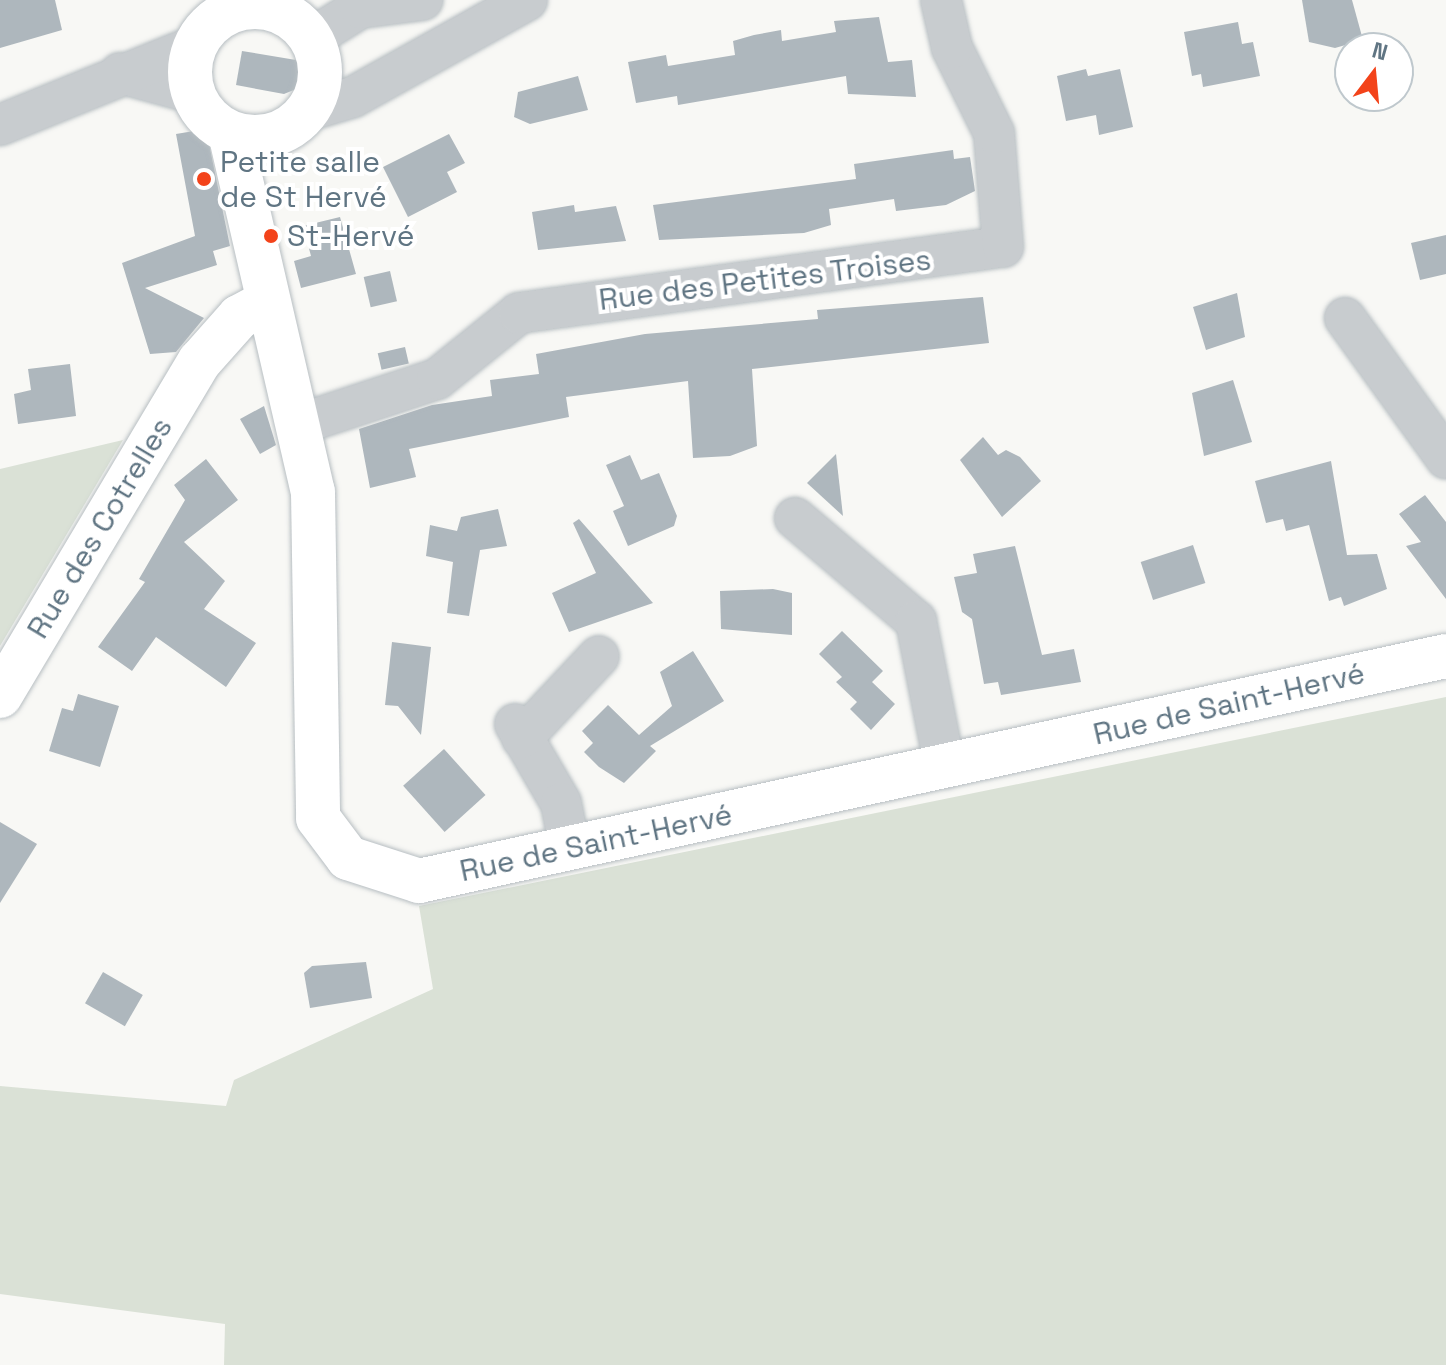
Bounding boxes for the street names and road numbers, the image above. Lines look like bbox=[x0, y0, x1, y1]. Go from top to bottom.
street label: Rue des Petites Troises bbox=[596, 242, 934, 318]
street label: Rue des Cotrelles bbox=[20, 411, 180, 645]
street label: Rue de Saint-Hervé bbox=[1090, 655, 1368, 753]
street label: Rue de Saint-Hervé bbox=[457, 797, 735, 889]

